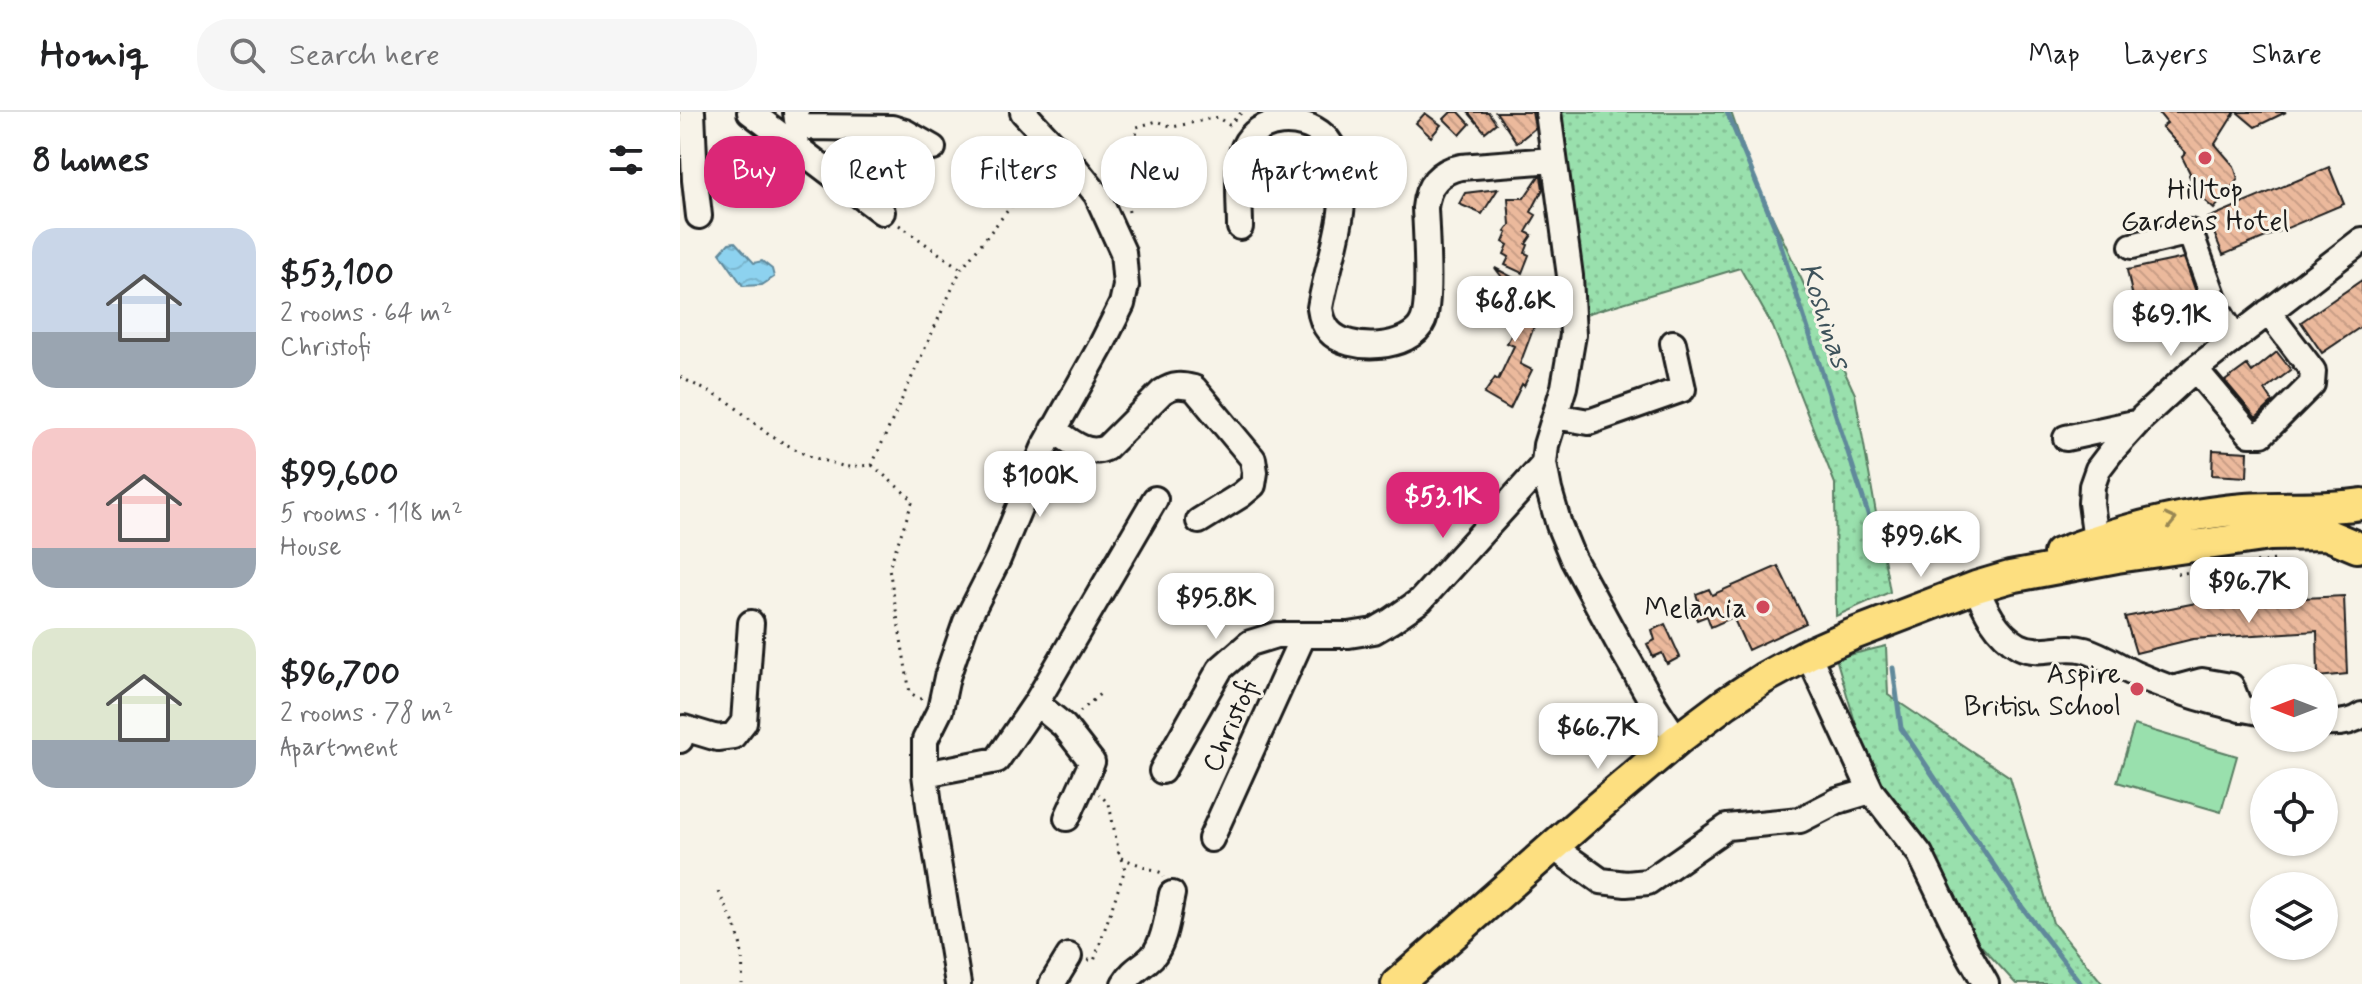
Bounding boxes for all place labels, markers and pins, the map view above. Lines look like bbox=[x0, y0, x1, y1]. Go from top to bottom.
marker: Hilltop Gardens Hotel bbox=[2196, 149, 2214, 167]
place label: Hilltop Gardens Hotel bbox=[2121, 172, 2289, 241]
pin: $68.6K bbox=[1450, 276, 1580, 344]
pin: $69.1K bbox=[2106, 290, 2236, 358]
pin: $100K bbox=[984, 451, 1096, 519]
pin: $53.1K bbox=[1378, 472, 1508, 540]
pin: $99.6K bbox=[1856, 511, 1986, 579]
pin: $96.7K bbox=[2184, 557, 2314, 625]
pin: $95.8K bbox=[1151, 573, 1281, 641]
place label: Melania bbox=[1644, 591, 1747, 628]
marker: Melania bbox=[1754, 598, 1772, 616]
place label: Aspire British School bbox=[1964, 657, 2121, 726]
marker: Aspire British School bbox=[2128, 680, 2146, 698]
pin: $66.7K bbox=[1533, 703, 1663, 771]

